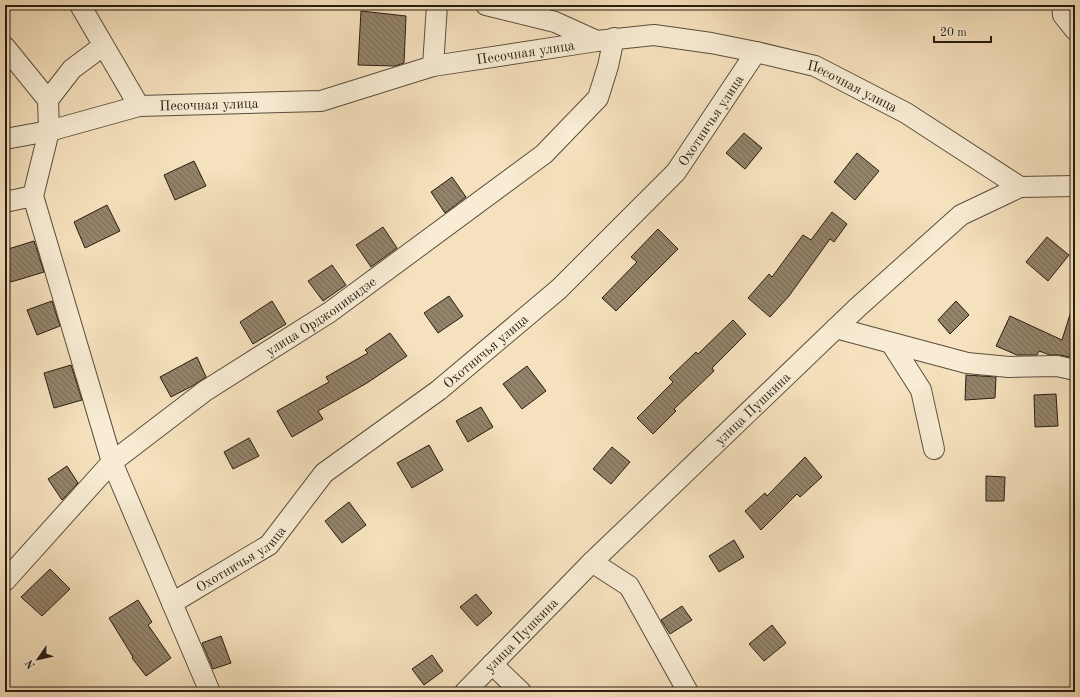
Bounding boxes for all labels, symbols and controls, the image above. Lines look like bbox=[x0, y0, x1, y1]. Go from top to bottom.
scale bar bbox=[934, 18, 991, 44]
text: 20 m bbox=[940, 27, 967, 39]
street label: Песочная улица bbox=[475, 38, 576, 67]
street label: Песочная улица bbox=[806, 58, 899, 115]
street label: Охотничья улица bbox=[676, 73, 747, 169]
street label: Песочная улица bbox=[159, 97, 259, 113]
street label: улица Орджоникидзе bbox=[264, 275, 379, 359]
street label: Охотничья улица bbox=[441, 312, 531, 391]
street label: улица Пушкина bbox=[713, 370, 793, 448]
street label: Охотничья улица bbox=[194, 524, 289, 595]
street label: улица Пушкина bbox=[482, 595, 561, 675]
north arrow bbox=[18, 639, 58, 679]
text: N bbox=[24, 657, 38, 670]

